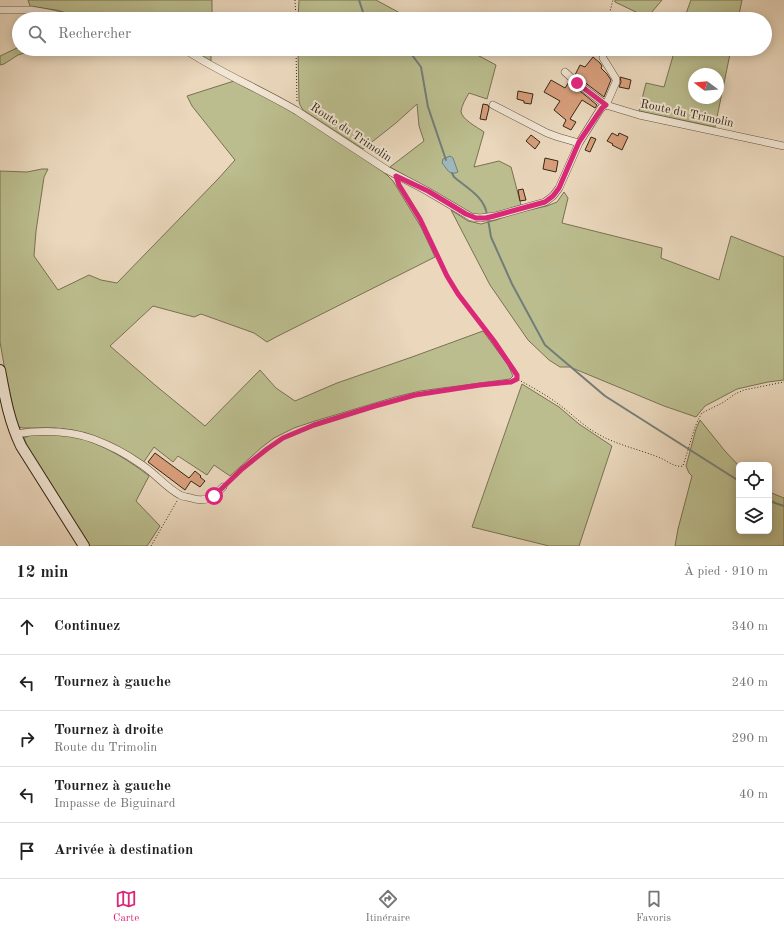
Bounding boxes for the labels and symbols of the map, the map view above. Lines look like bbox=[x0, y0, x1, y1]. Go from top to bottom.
north arrow bbox=[688, 68, 724, 104]
route end bbox=[568, 74, 586, 92]
street label: Route du Trimolin bbox=[639, 98, 735, 130]
street label: Route du Trimolin bbox=[308, 101, 394, 165]
route start bbox=[205, 487, 223, 505]

